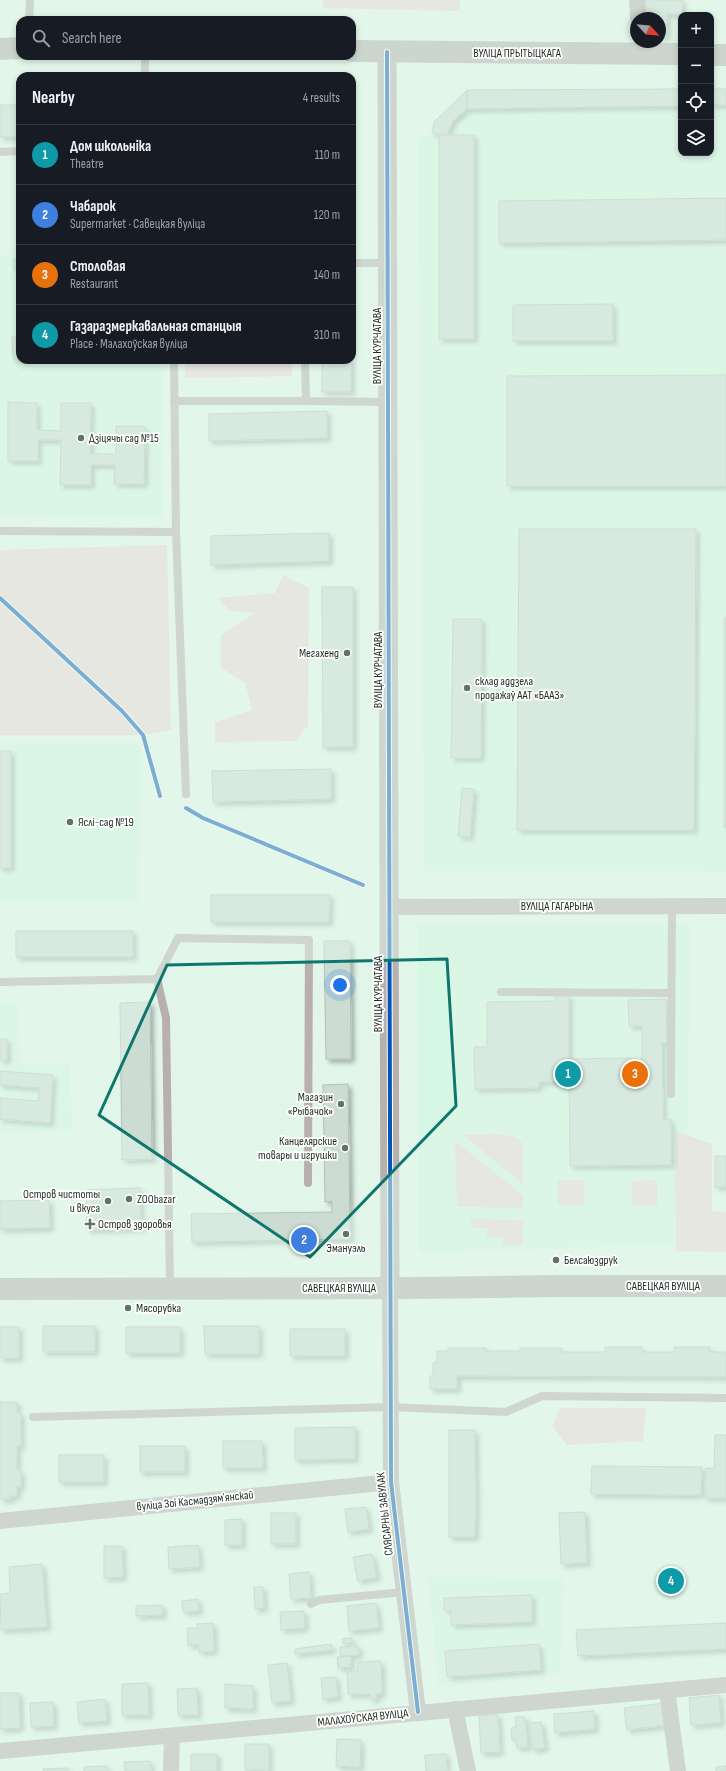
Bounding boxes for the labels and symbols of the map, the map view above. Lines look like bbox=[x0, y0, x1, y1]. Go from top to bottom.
north arrow bbox=[630, 12, 666, 48]
street label: ВУЛІЦА ПРЫТЫЦКАГА bbox=[473, 46, 562, 61]
street label: ВУЛІЦА КУРЧАТАВА bbox=[370, 307, 385, 384]
place label: Дзіцячы сад №15 bbox=[89, 431, 159, 446]
marker: Дзіцячы сад №15 bbox=[76, 433, 86, 443]
street label: ВУЛІЦА КУРЧАТАВА bbox=[371, 631, 386, 708]
place label: Мегахенд bbox=[299, 646, 339, 661]
marker: Мегахенд bbox=[342, 648, 352, 658]
place label: склад аддзела продажаў ААТ «БААЗ» bbox=[475, 674, 565, 703]
marker: склад аддзела продажаў ААТ «БААЗ» bbox=[462, 683, 472, 693]
place label: Яслі-сад №19 bbox=[78, 815, 134, 830]
marker: Яслі-сад №19 bbox=[65, 817, 75, 827]
street label: ВУЛІЦА ГАГАРЫНА bbox=[521, 899, 594, 914]
street label: ВУЛІЦА КУРЧАТАВА bbox=[371, 955, 386, 1032]
your location bbox=[330, 975, 350, 995]
pin: 1 bbox=[555, 1059, 581, 1089]
pin: 3 bbox=[622, 1059, 648, 1089]
place label: Магазин «Рыбачок» bbox=[288, 1090, 333, 1119]
marker: Магазин «Рыбачок» bbox=[336, 1099, 346, 1109]
place label: Канцелярские товары и игрушки bbox=[258, 1134, 337, 1163]
marker: Канцелярские товары и игрушки bbox=[340, 1143, 350, 1153]
place label: Остров чистоты и вкуса bbox=[23, 1187, 100, 1216]
place label: ZOObazar bbox=[137, 1192, 176, 1207]
marker: ZOObazar bbox=[124, 1194, 134, 1204]
marker: Остров чистоты и вкуса bbox=[103, 1196, 113, 1206]
place label: Остров здоровья bbox=[98, 1217, 172, 1232]
marker: Остров здоровья bbox=[85, 1219, 95, 1229]
pin: 2 bbox=[291, 1225, 317, 1255]
marker: Эмануэль bbox=[341, 1229, 351, 1239]
place label: Эмануэль bbox=[326, 1241, 366, 1256]
place label: Белсаюздрук bbox=[564, 1253, 618, 1268]
marker: Белсаюздрук bbox=[551, 1255, 561, 1265]
street label: САВЕЦКАЯ ВУЛІЦА bbox=[626, 1279, 701, 1294]
street label: САВЕЦКАЯ ВУЛІЦА bbox=[302, 1281, 377, 1296]
place label: Мясорубка bbox=[136, 1301, 182, 1316]
marker: Мясорубка bbox=[123, 1303, 133, 1313]
street label: СЛЯСАРНЫ ЗАВУЛАК bbox=[373, 1471, 397, 1557]
street label: вуліца Зоі Касмадзямʼянскай bbox=[136, 1487, 254, 1515]
pin: 4 bbox=[658, 1566, 684, 1596]
street label: МАЛАХОЎСКАЯ ВУЛІЦА bbox=[317, 1706, 410, 1730]

